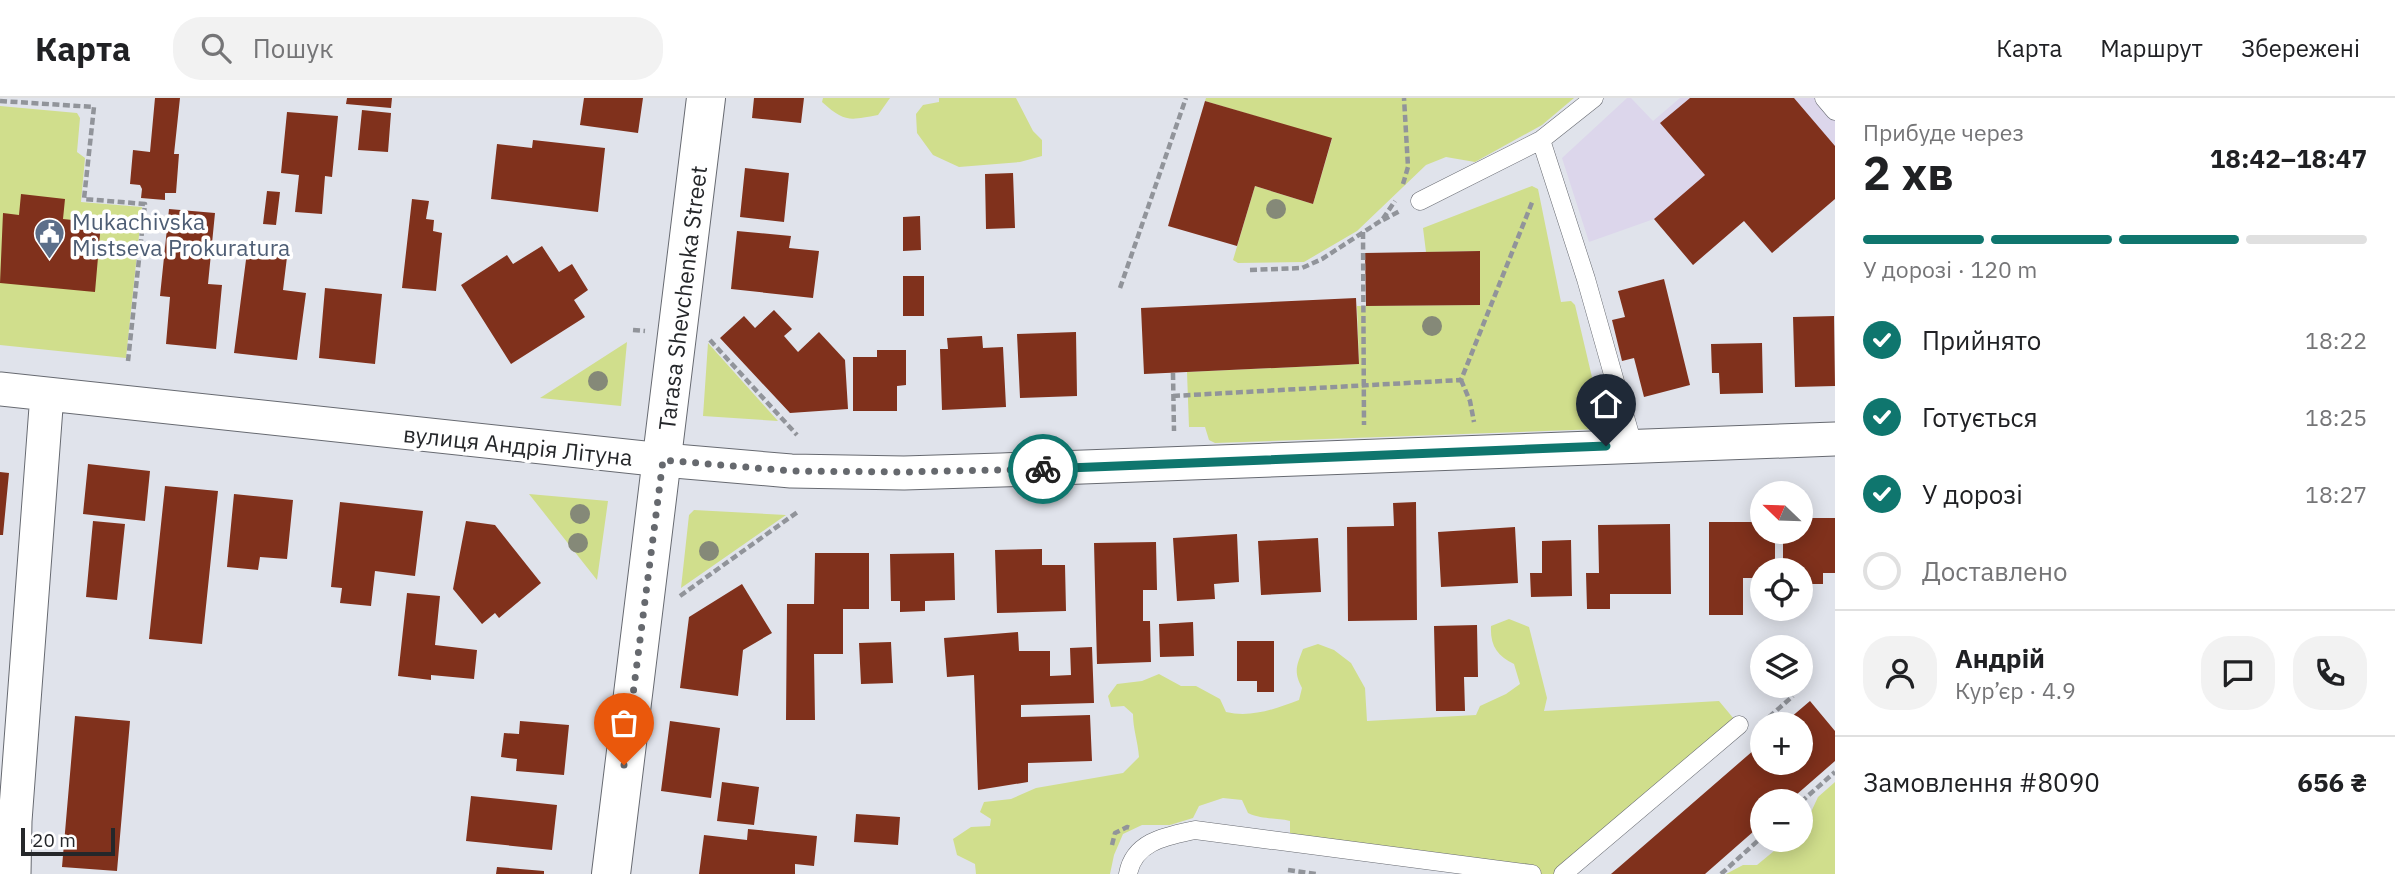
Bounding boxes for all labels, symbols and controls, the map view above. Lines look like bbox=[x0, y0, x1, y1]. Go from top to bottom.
search box bbox=[173, 17, 663, 80]
text: Карта bbox=[35, 27, 131, 70]
icon: search bbox=[197, 29, 235, 67]
text: Пошук bbox=[253, 31, 333, 65]
text: Карта bbox=[1996, 32, 2062, 64]
text: Маршрут bbox=[2100, 32, 2203, 64]
text: Збережені bbox=[2241, 32, 2360, 64]
text: Прибуде через bbox=[1863, 117, 2024, 147]
text: 18:42–18:47 bbox=[2210, 141, 2367, 175]
text: 2 хв bbox=[1863, 143, 1954, 203]
street label: Tarasa Shevchenka Street bbox=[651, 164, 713, 432]
place label: Mukachivska Mistseva Prokuratura bbox=[72, 206, 290, 262]
public building icon: Mukachivska Mistseva Prokuratura bbox=[32, 217, 66, 261]
text: У дорозі · 120 m bbox=[1863, 254, 2037, 284]
icon: check bbox=[1863, 321, 1901, 359]
text: Прийнято bbox=[1922, 323, 2041, 357]
text: 18:22 bbox=[2305, 325, 2367, 355]
pin bbox=[1576, 374, 1636, 446]
icon: home bbox=[1587, 385, 1625, 423]
icon: check bbox=[1863, 398, 1901, 436]
text: Готується bbox=[1922, 400, 2038, 434]
text: 18:25 bbox=[2305, 402, 2367, 432]
street label: вулиця Андрія Літуна bbox=[402, 418, 634, 472]
courier bbox=[1008, 434, 1078, 504]
icon: bike bbox=[1024, 450, 1062, 488]
icon: check bbox=[1863, 475, 1901, 513]
text: У дорозі bbox=[1922, 477, 2023, 511]
text: 18:27 bbox=[2305, 479, 2367, 509]
north arrow bbox=[1750, 481, 1813, 544]
map controls bbox=[1750, 481, 1813, 852]
text: Доставлено bbox=[1922, 554, 2068, 588]
button: locate bbox=[1750, 558, 1813, 621]
button: layers bbox=[1750, 635, 1813, 698]
button: person bbox=[1863, 636, 1937, 710]
button: chat bbox=[2201, 636, 2275, 710]
button: phone bbox=[2293, 636, 2367, 710]
text: Андрій bbox=[1955, 641, 2045, 675]
text: Кур’єр · 4.9 bbox=[1955, 675, 2076, 705]
pin bbox=[594, 693, 654, 765]
icon: bag bbox=[605, 704, 643, 742]
button: + bbox=[1750, 712, 1813, 775]
text: Замовлення #8090 bbox=[1863, 765, 2100, 799]
text: 656 ₴ bbox=[2297, 765, 2367, 799]
button: − bbox=[1750, 789, 1813, 852]
scale bar bbox=[21, 825, 116, 857]
text: 20 m bbox=[32, 828, 76, 852]

